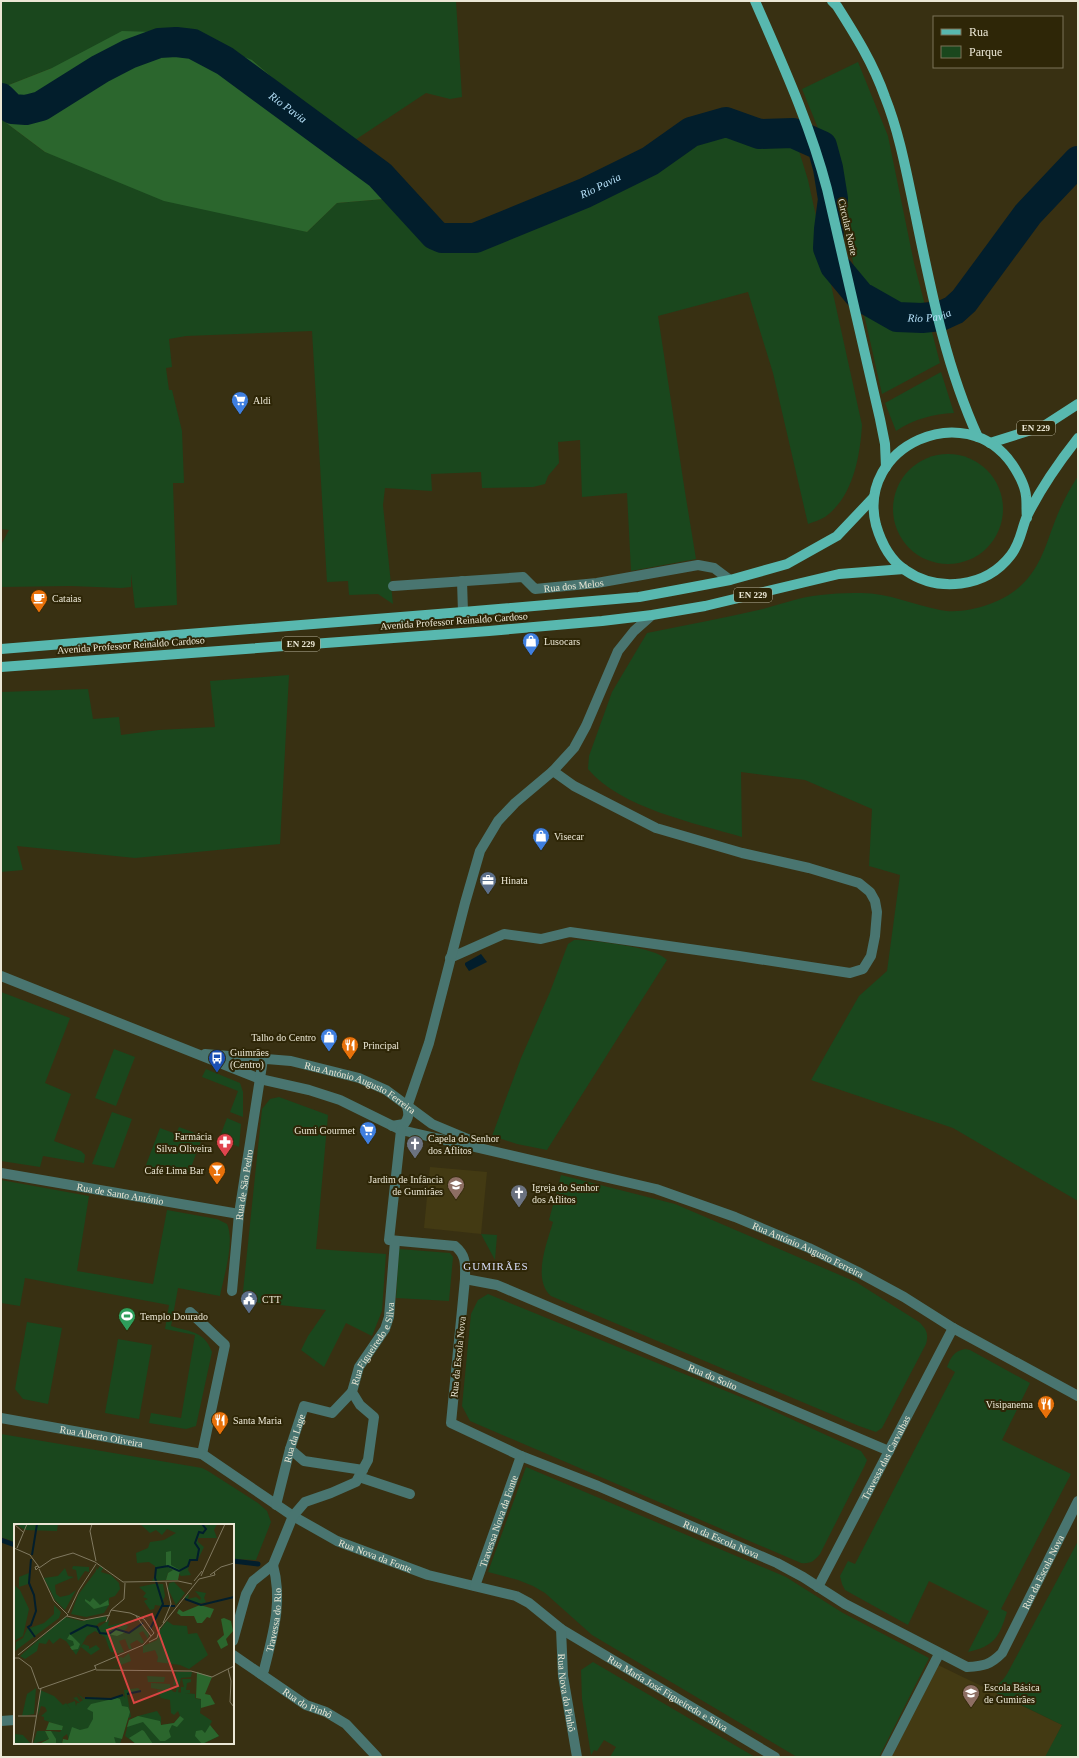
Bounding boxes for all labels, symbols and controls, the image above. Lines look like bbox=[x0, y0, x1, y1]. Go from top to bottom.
legend bbox=[933, 16, 1063, 68]
text: Rua bbox=[969, 25, 989, 39]
text: Parque bbox=[969, 45, 1002, 59]
water label: Rio Pavia bbox=[266, 89, 310, 125]
water label: Rio Pavia bbox=[577, 170, 623, 201]
street label: Circular Norte bbox=[836, 197, 860, 257]
water label: Rio Pavia bbox=[906, 306, 953, 324]
supermarket icon: Aldi bbox=[230, 390, 250, 415]
place label: Aldi bbox=[253, 395, 271, 406]
road number: EN 229 bbox=[1017, 421, 1055, 435]
street label: Rua dos Melos bbox=[543, 576, 604, 594]
cafe icon: Cataias bbox=[29, 588, 49, 613]
road number: EN 229 bbox=[734, 588, 772, 602]
place label: Cataias bbox=[52, 593, 82, 604]
street label: Avenida Professor Reinaldo Cardoso bbox=[380, 610, 528, 632]
shop icon: Lusocars bbox=[521, 631, 541, 656]
street label: Avenida Professor Reinaldo Cardoso bbox=[57, 634, 205, 656]
place label: Lusocars bbox=[544, 636, 580, 647]
road number: EN 229 bbox=[282, 637, 320, 651]
shop icon: Visecar bbox=[531, 826, 551, 851]
place label: Visecar bbox=[554, 831, 585, 842]
office icon: Hinata bbox=[478, 870, 498, 895]
place label: Hinata bbox=[501, 875, 528, 886]
shop icon: Talho do Centro bbox=[319, 1027, 339, 1052]
place label: Talho do Centro bbox=[251, 1032, 316, 1043]
restaurant icon: Principal bbox=[340, 1035, 360, 1060]
place label: Principal bbox=[363, 1040, 399, 1051]
place label: Guimrães (Centro) bbox=[230, 1047, 269, 1071]
bus stop icon: Guimrães (Centro) bbox=[207, 1048, 227, 1073]
street label: Rua António Augusto Ferreira bbox=[303, 1059, 418, 1116]
supermarket icon: Gumi Gourmet bbox=[358, 1120, 378, 1145]
place label: Gumi Gourmet bbox=[294, 1125, 355, 1136]
place label: Farmácia Silva Oliveira bbox=[156, 1131, 213, 1154]
pharmacy icon: Farmácia Silva Oliveira bbox=[215, 1132, 235, 1157]
place label: Capela do Senhor dos Aflitos bbox=[428, 1133, 500, 1156]
church icon: Capela do Senhor dos Aflitos bbox=[405, 1134, 425, 1159]
street label: Rua de São Pedro bbox=[233, 1149, 254, 1221]
bar icon: Café Lima Bar bbox=[207, 1160, 227, 1185]
place label: Café Lima Bar bbox=[145, 1165, 205, 1176]
place label: Jardim de Infância de Gumirães bbox=[369, 1174, 444, 1197]
school or university icon: Jardim de Infância de Gumirães bbox=[446, 1175, 466, 1200]
street label: Rua de Santo António bbox=[76, 1181, 165, 1206]
place label: Igreja do Senhor dos Aflitos bbox=[532, 1182, 599, 1205]
church icon: Igreja do Senhor dos Aflitos bbox=[509, 1183, 529, 1208]
street label: Rua António Augusto Ferreira bbox=[751, 1219, 866, 1280]
district label: GUMIRÃES bbox=[463, 1260, 529, 1272]
public building icon: CTT bbox=[239, 1289, 259, 1314]
place label: CTT bbox=[262, 1294, 281, 1305]
street label: Rua Figueiredo e Silva bbox=[349, 1301, 396, 1386]
sports icon: Templo Dourado bbox=[117, 1306, 137, 1331]
place label: Templo Dourado bbox=[140, 1311, 208, 1322]
street label: Rua da Escola Nova bbox=[448, 1315, 468, 1398]
street label: Rua do Soito bbox=[687, 1361, 739, 1392]
restaurant icon: Visipanema bbox=[1036, 1394, 1056, 1419]
place label: Visipanema bbox=[986, 1399, 1034, 1410]
restaurant icon: Santa Maria bbox=[210, 1410, 230, 1435]
street label: Rua da Lage bbox=[281, 1412, 307, 1464]
street label: Travessa das Carvalhas bbox=[859, 1413, 912, 1502]
place label: Santa Maria bbox=[233, 1415, 282, 1426]
street label: Rua Alberto Oliveira bbox=[59, 1423, 144, 1449]
street label: Travessa Nova da Fonte bbox=[477, 1473, 520, 1568]
street label: Rua da Escola Nova bbox=[682, 1518, 761, 1560]
inset map bbox=[14, 1524, 234, 1744]
street label: Rua da Escola Nova bbox=[1019, 1533, 1066, 1611]
street label: Rua Nova da Fonte bbox=[337, 1537, 414, 1574]
street label: Travessa do Rio bbox=[263, 1588, 283, 1653]
street label: Rua Nova do Pinhô bbox=[557, 1653, 578, 1732]
street label: Rua Maria José Figueiredo e Silva bbox=[606, 1653, 730, 1733]
place label: Escola Básica de Gumirães bbox=[984, 1682, 1040, 1705]
school or university icon: Escola Básica de Gumirães bbox=[961, 1683, 981, 1708]
street label: Rua do Pinhô bbox=[281, 1685, 334, 1720]

